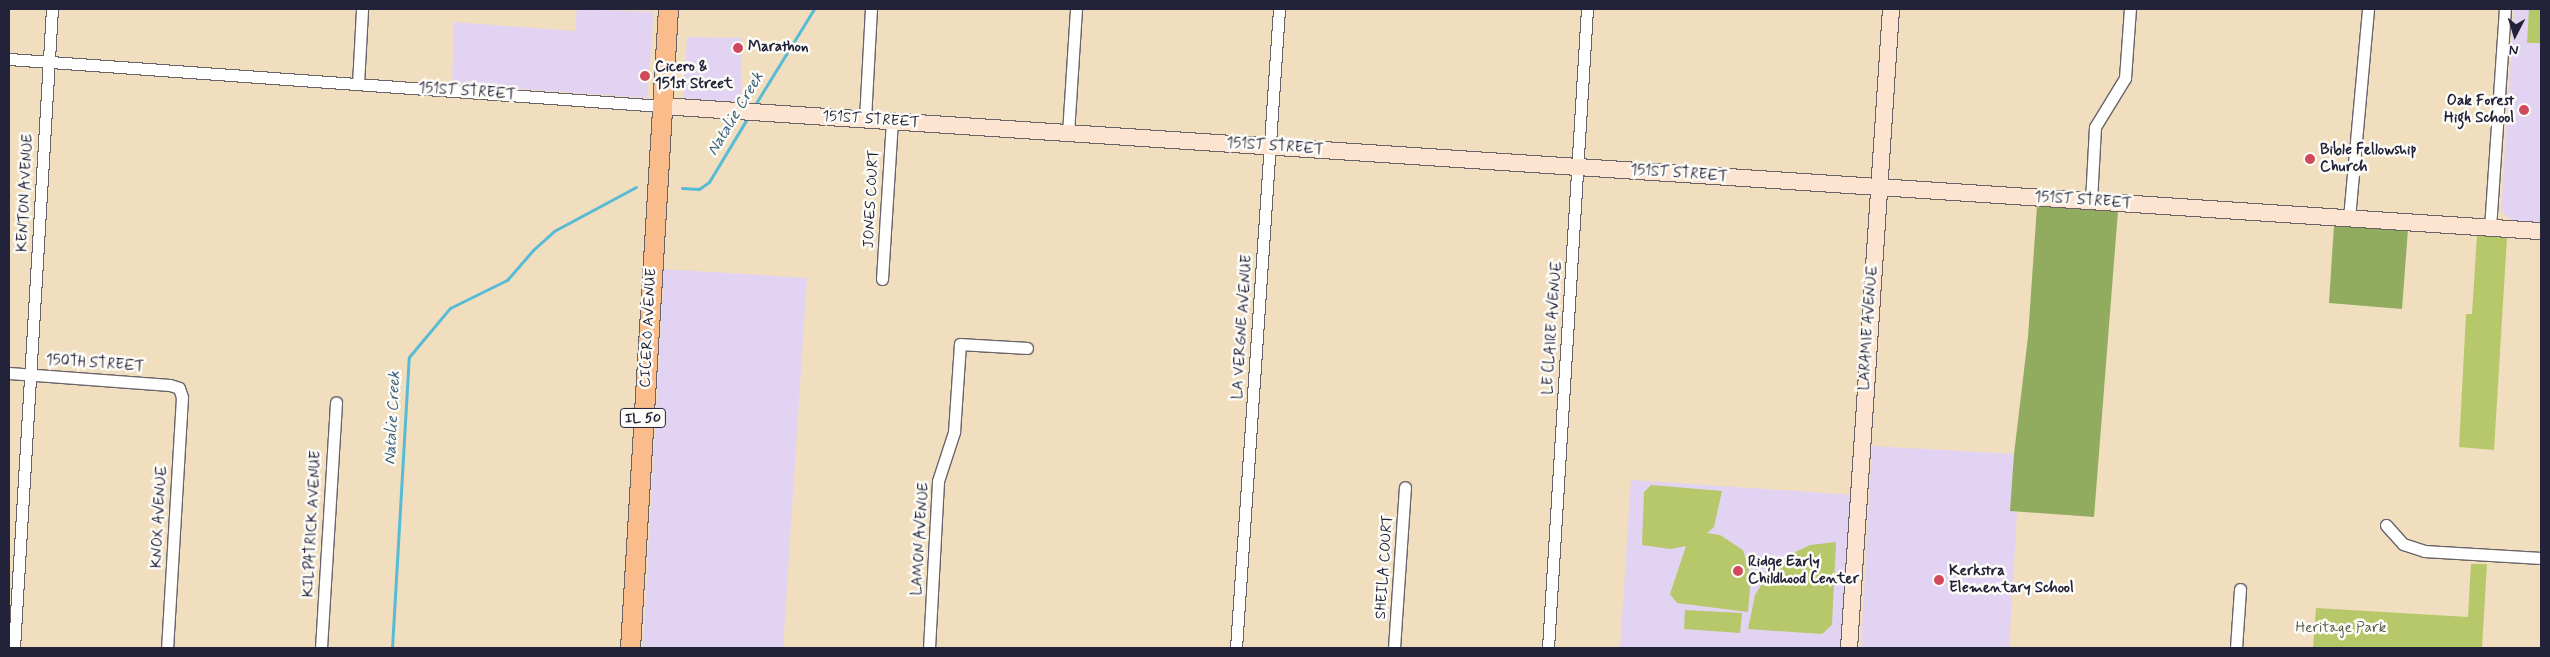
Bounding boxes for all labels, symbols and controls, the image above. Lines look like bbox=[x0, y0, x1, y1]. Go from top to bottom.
north arrow bbox=[2490, 10, 2540, 60]
place label: Marathon bbox=[748, 39, 809, 57]
text: N bbox=[2508, 41, 2519, 59]
marker: Marathon bbox=[732, 42, 744, 54]
place label: Cicero & 151st Street bbox=[655, 58, 733, 93]
water label: Natalie Creek bbox=[704, 69, 768, 159]
marker: Cicero & 151st Street bbox=[639, 70, 651, 82]
street label: 151ST STREET bbox=[417, 80, 517, 104]
place label: Oak Forest High School bbox=[2444, 92, 2514, 127]
marker: Oak Forest High School bbox=[2518, 104, 2530, 116]
street label: 151ST STREET bbox=[821, 108, 921, 132]
street label: KENTON AVENUE bbox=[14, 132, 38, 254]
street label: 151ST STREET bbox=[1225, 135, 1325, 159]
place label: Bible Fellowship Church bbox=[2320, 141, 2416, 176]
street label: JONES COURT bbox=[860, 149, 884, 249]
marker: Bible Fellowship Church bbox=[2304, 153, 2316, 165]
street label: 151ST STREET bbox=[1629, 162, 1729, 186]
street label: 151ST STREET bbox=[2033, 189, 2133, 213]
street label: LA VERGNE AVENUE bbox=[1229, 255, 1257, 399]
street label: LE CLAIRE AVENUE bbox=[1539, 257, 1567, 399]
street label: LARAMIE AVENUE bbox=[1856, 265, 1882, 391]
street label: CICERO AVENUE bbox=[637, 268, 661, 388]
street label: 150TH STREET bbox=[44, 352, 146, 376]
water label: Natalie Creek bbox=[381, 371, 405, 465]
road number: IL 50 bbox=[619, 406, 667, 429]
street label: KILPATRICK AVENUE bbox=[300, 450, 326, 598]
street label: KNOX AVENUE bbox=[148, 465, 172, 569]
street label: LAMON AVENUE bbox=[908, 481, 934, 597]
street label: SHEILA COURT bbox=[1372, 514, 1398, 620]
place label: Ridge Early Childhood Center bbox=[1748, 553, 1857, 588]
place label: Kerkstra Elementary School bbox=[1949, 562, 2074, 597]
marker: Ridge Early Childhood Center bbox=[1732, 565, 1744, 577]
marker: Kerkstra Elementary School bbox=[1933, 574, 1945, 586]
park label: Heritage Park bbox=[2296, 620, 2386, 638]

